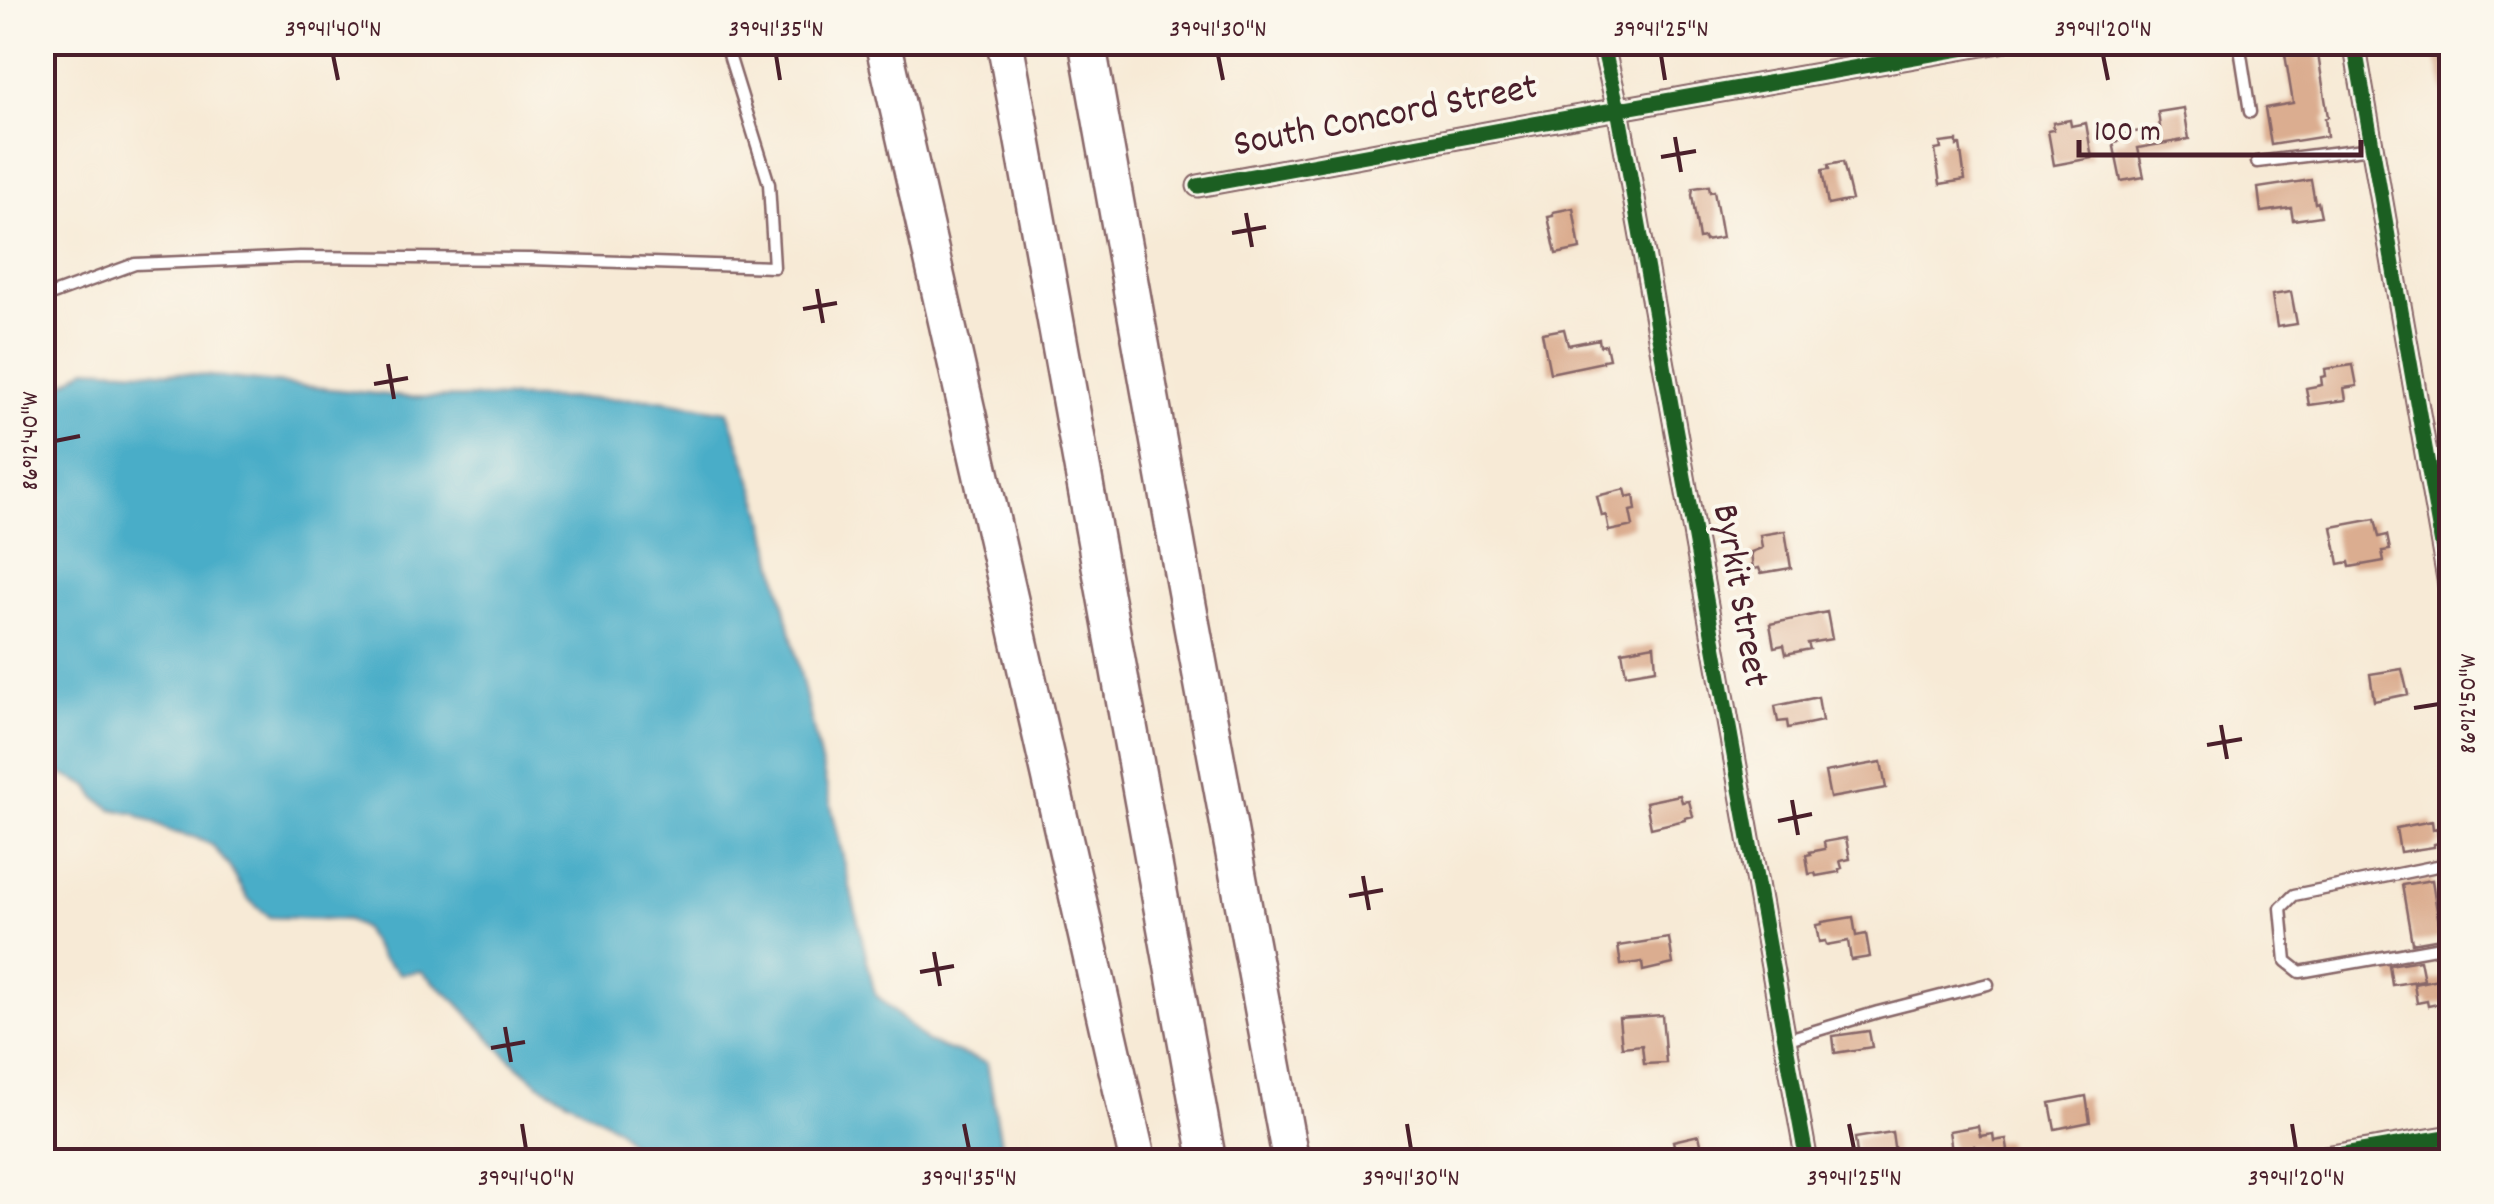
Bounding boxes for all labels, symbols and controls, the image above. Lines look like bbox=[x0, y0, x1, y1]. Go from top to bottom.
text: 39°41'40"N bbox=[285, 13, 381, 49]
text: 39°41'35"N bbox=[728, 13, 824, 49]
text: 39°41'30"N bbox=[1169, 13, 1267, 49]
text: 39°41'25"N bbox=[1613, 13, 1709, 49]
text: 39°41'20"N bbox=[2054, 13, 2152, 49]
street label: South Concord Street bbox=[1229, 62, 1543, 174]
scale bar bbox=[2079, 95, 2362, 157]
text: 100 m bbox=[2094, 113, 2161, 156]
text: 86°12'40"W bbox=[14, 391, 50, 490]
street label: Byrkit Street bbox=[1695, 500, 1781, 692]
text: 86°12'50"W bbox=[2452, 653, 2488, 754]
text: 39°41'40"N bbox=[478, 1162, 574, 1198]
text: 39°41'35"N bbox=[921, 1162, 1017, 1198]
text: 39°41'30"N bbox=[1362, 1162, 1460, 1198]
text: 39°41'25"N bbox=[1806, 1162, 1902, 1198]
text: 39°41'20"N bbox=[2247, 1162, 2345, 1198]

